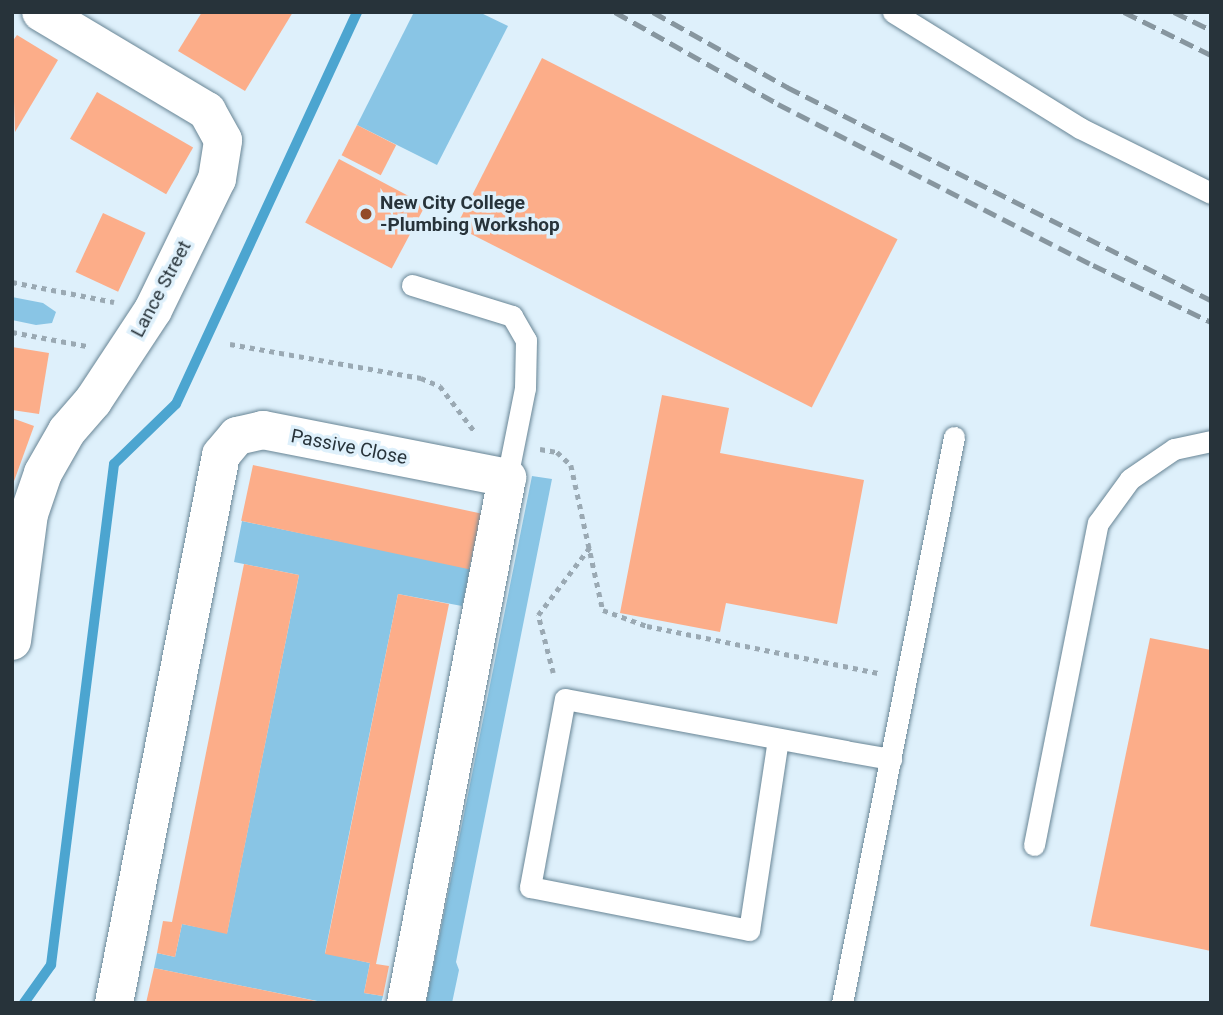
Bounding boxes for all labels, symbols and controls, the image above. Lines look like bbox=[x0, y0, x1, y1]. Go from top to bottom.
place label: New City College -Plumbing Workshop bbox=[380, 192, 560, 236]
marker: New City College -Plumbing Workshop bbox=[358, 206, 374, 222]
street label: Lance Street bbox=[126, 237, 196, 341]
street label: Passive Close bbox=[289, 425, 409, 469]

